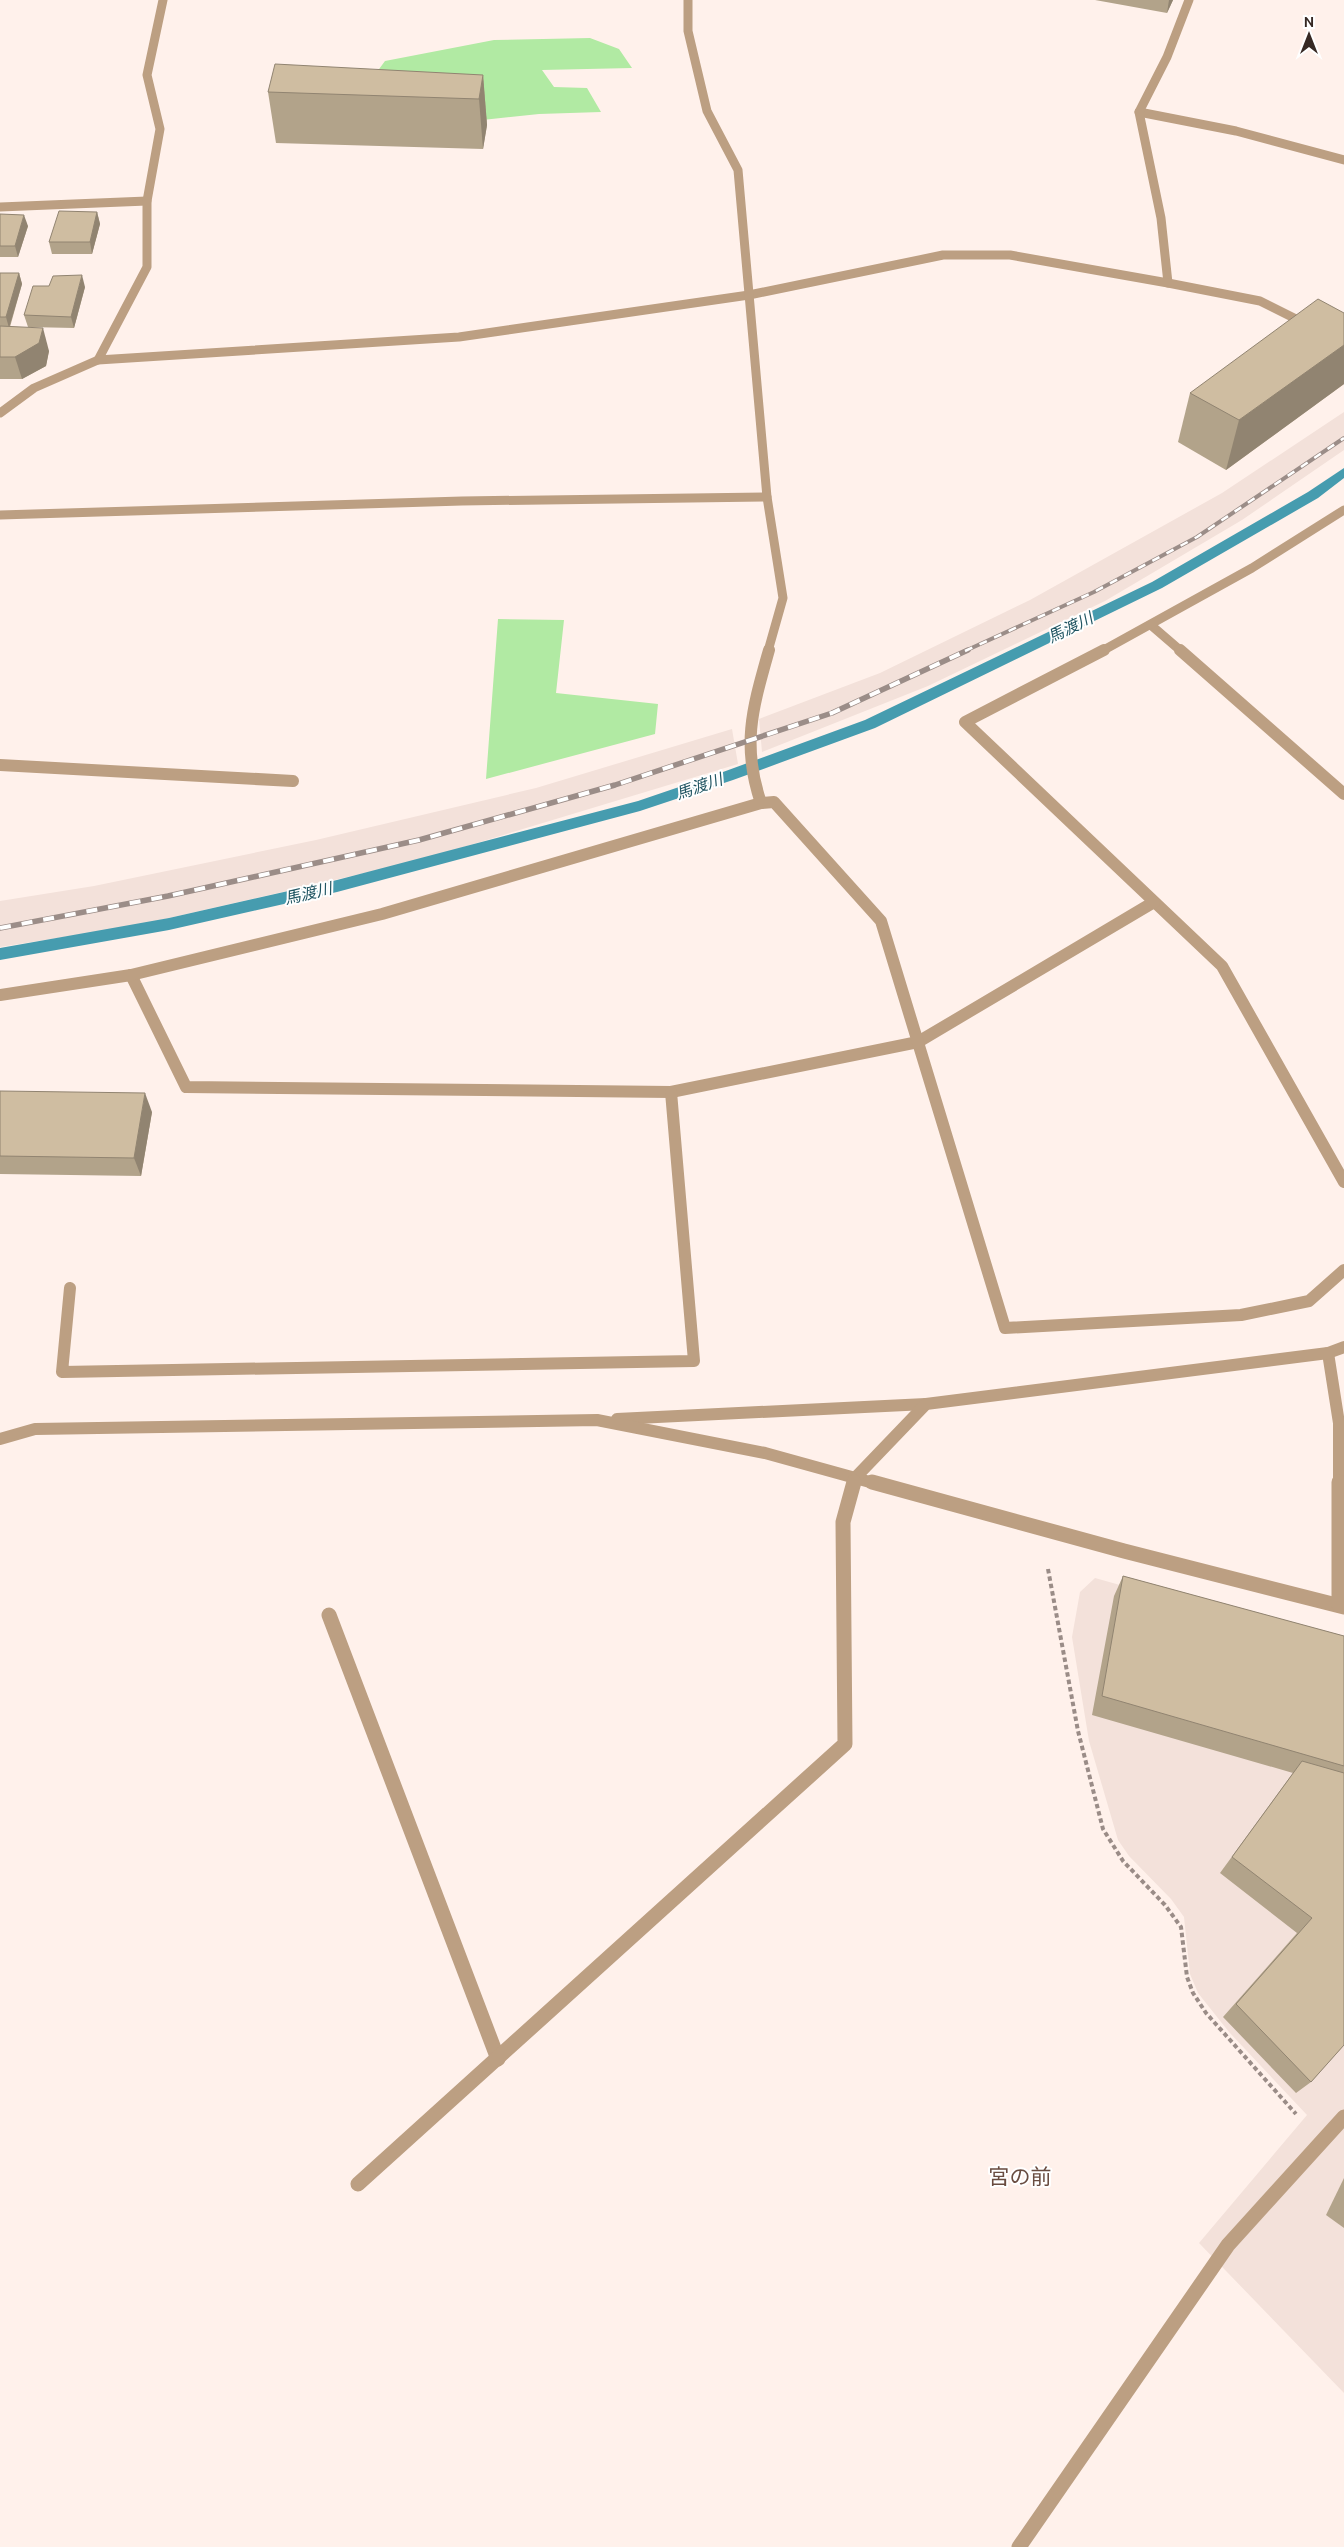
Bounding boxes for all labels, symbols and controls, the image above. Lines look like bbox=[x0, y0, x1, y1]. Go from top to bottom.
north arrow bbox=[1284, 10, 1334, 60]
text: N bbox=[1304, 14, 1314, 30]
water label: 馬渡川 bbox=[1044, 608, 1097, 646]
water label: 馬渡川 bbox=[673, 769, 727, 802]
water label: 馬渡川 bbox=[283, 878, 335, 907]
district label: 宮の前 bbox=[989, 2164, 1052, 2188]

